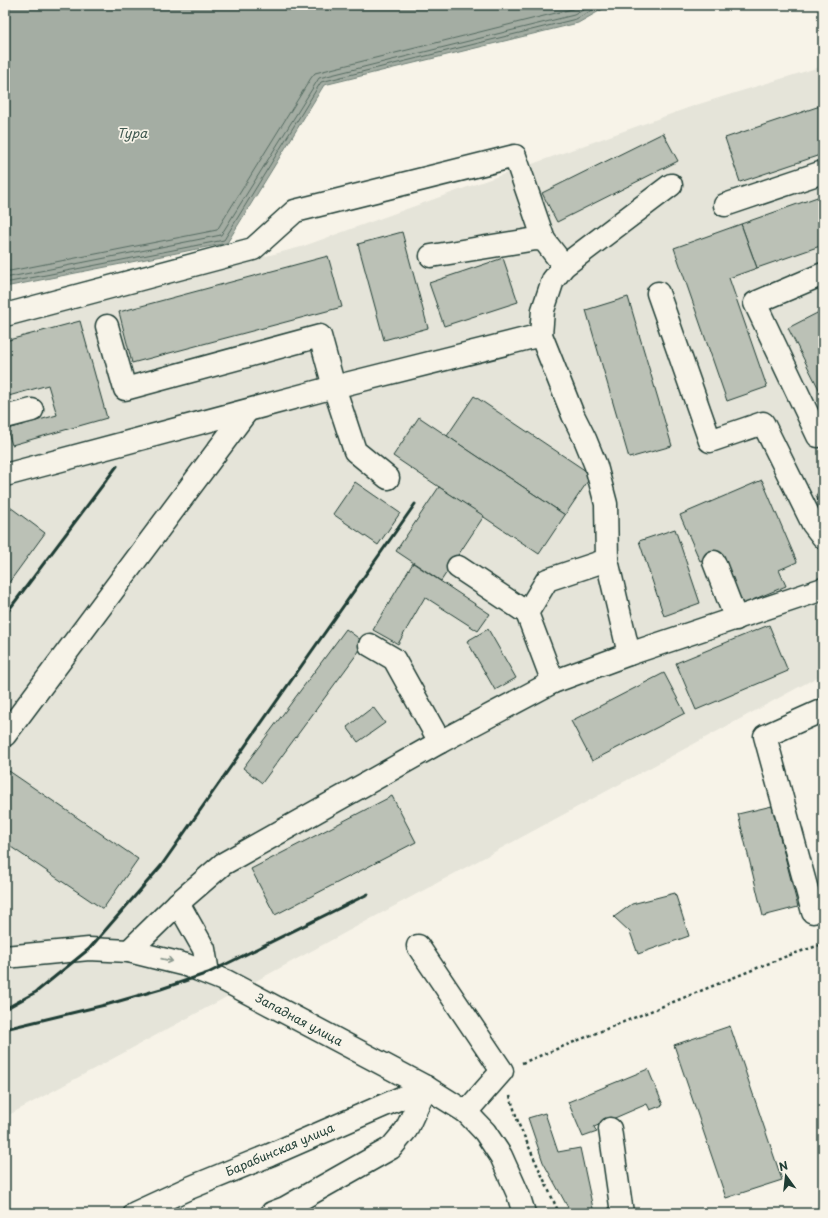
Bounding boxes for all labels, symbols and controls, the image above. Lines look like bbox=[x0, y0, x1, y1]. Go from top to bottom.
water label: Тура bbox=[117, 123, 148, 142]
one-way arrow bbox=[160, 957, 173, 964]
street label: Западная улица bbox=[253, 988, 347, 1050]
street label: Барабинская улица bbox=[222, 1118, 337, 1180]
north arrow bbox=[766, 1156, 806, 1196]
text: N bbox=[777, 1156, 790, 1175]

